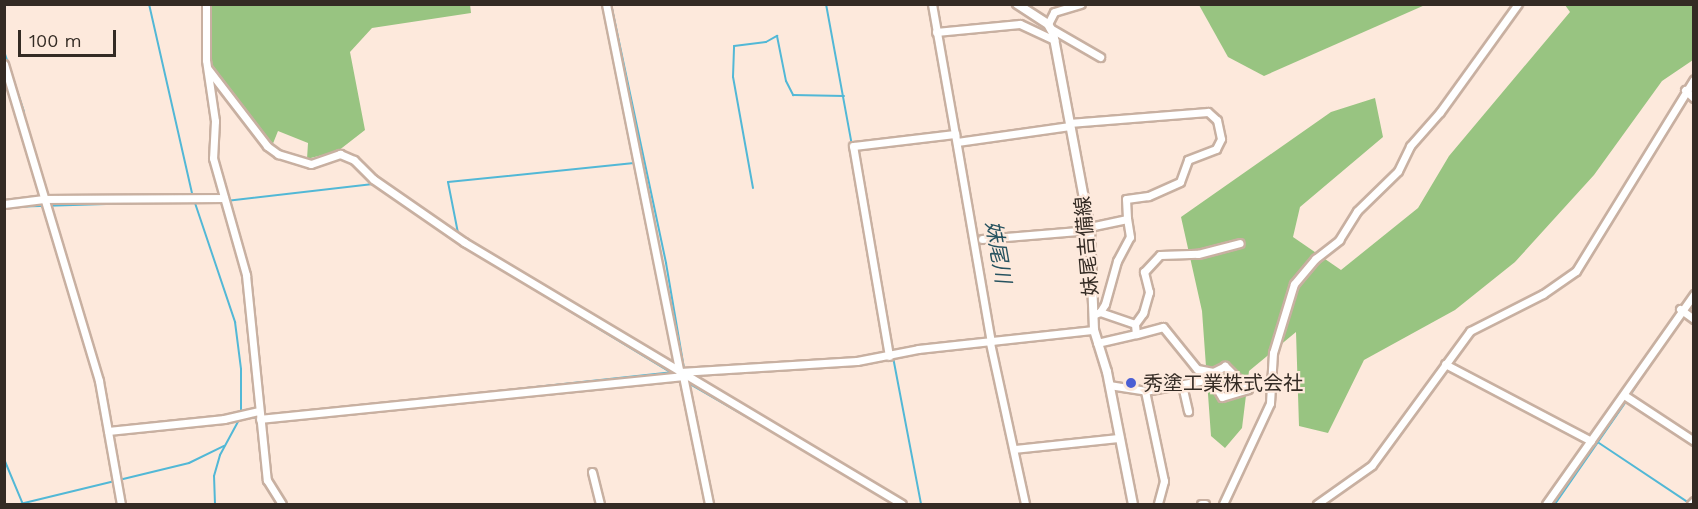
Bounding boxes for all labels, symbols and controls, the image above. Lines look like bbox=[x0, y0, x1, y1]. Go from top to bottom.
scale bar bbox=[21, 18, 118, 56]
text: 100 m bbox=[29, 30, 82, 51]
street label: 妹尾吉備線 bbox=[1071, 195, 1103, 297]
water label: 妹尾川 bbox=[980, 219, 1016, 285]
place label: 秀塗工業株式会社 bbox=[1143, 371, 1303, 395]
marker: 秀塗工業株式会社 bbox=[1124, 376, 1138, 390]

